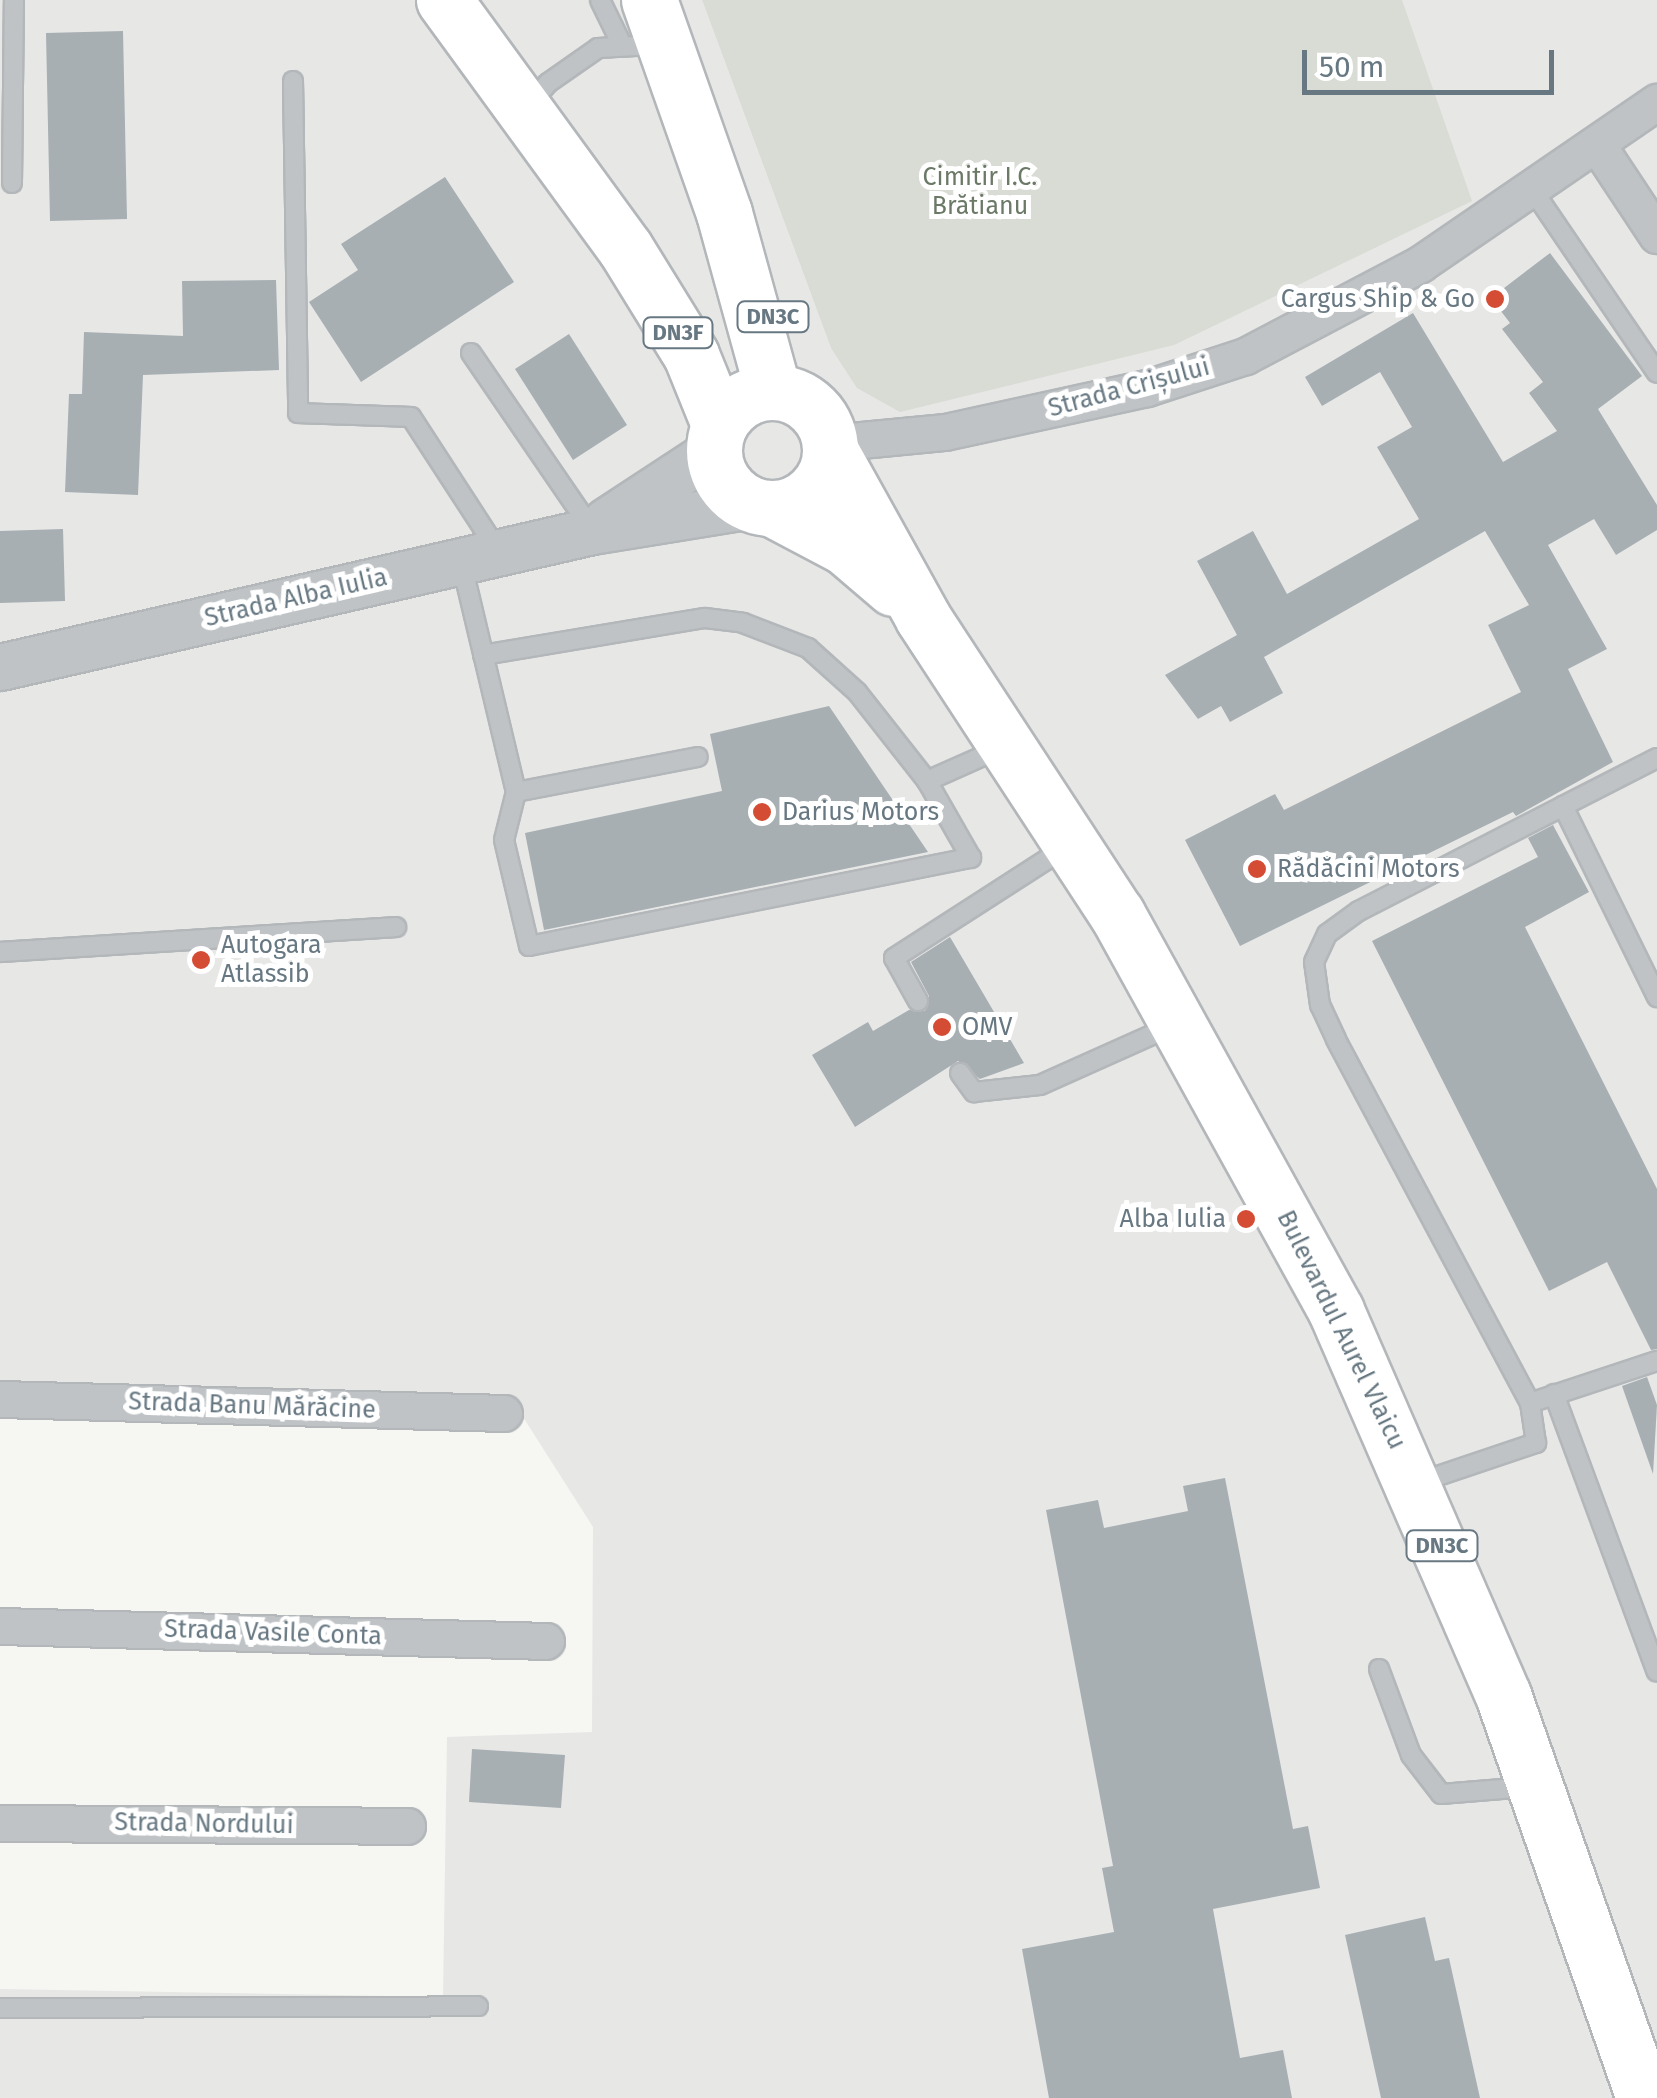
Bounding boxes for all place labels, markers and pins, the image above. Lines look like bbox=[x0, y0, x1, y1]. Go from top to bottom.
place label: Cargus Ship & Go bbox=[1281, 284, 1475, 314]
marker: Cargus Ship & Go bbox=[1484, 288, 1506, 310]
place label: Darius Motors bbox=[782, 797, 939, 827]
marker: Darius Motors bbox=[751, 801, 773, 823]
place label: Rădăcini Motors bbox=[1277, 854, 1460, 884]
marker: Rădăcini Motors bbox=[1246, 858, 1268, 880]
place label: Autogara Atlassib bbox=[221, 931, 322, 990]
marker: Autogara Atlassib bbox=[190, 949, 212, 971]
place label: OMV bbox=[962, 1012, 1012, 1042]
marker: OMV bbox=[931, 1016, 953, 1038]
place label: Alba Iulia bbox=[1120, 1204, 1226, 1234]
marker: Alba Iulia bbox=[1235, 1208, 1257, 1230]

